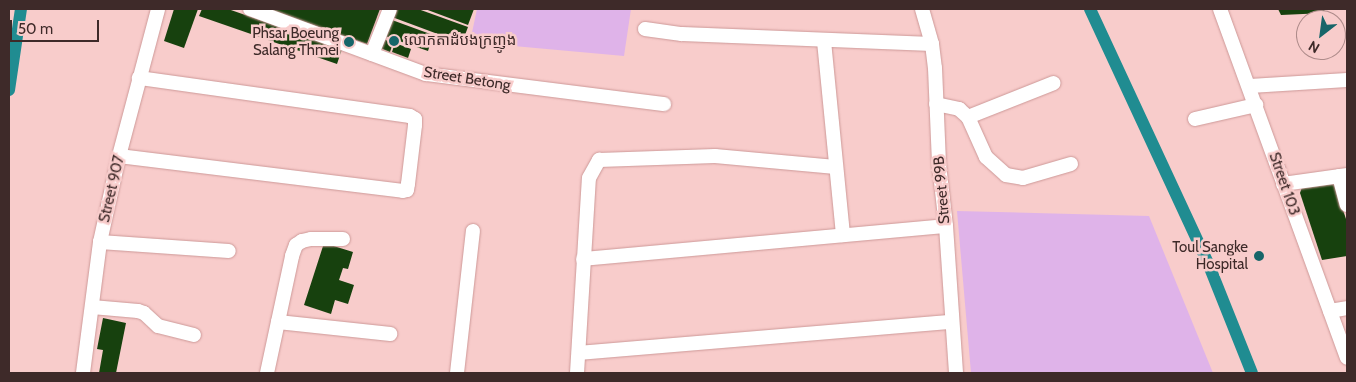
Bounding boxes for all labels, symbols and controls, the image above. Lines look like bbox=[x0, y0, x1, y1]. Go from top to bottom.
scale bar bbox=[12, 10, 101, 42]
north arrow bbox=[1296, 10, 1346, 60]
text: 50 m bbox=[18, 20, 53, 38]
place label: Phsar Boeung Salang Thmei bbox=[252, 24, 339, 59]
place label: លោកតាដំបងក្រញូង bbox=[404, 32, 516, 50]
marker: លោកតាដំបងក្រញូង bbox=[388, 35, 400, 47]
marker: Phsar Boeung Salang Thmei bbox=[343, 36, 355, 48]
text: N bbox=[1305, 37, 1323, 57]
street label: Street Betong bbox=[422, 63, 512, 95]
street label: Street 103 bbox=[1265, 150, 1303, 218]
street label: Street 907 bbox=[96, 154, 128, 224]
street label: Street 99B bbox=[930, 155, 954, 225]
place label: Toul Sangke Hospital bbox=[1172, 238, 1248, 273]
marker: Toul Sangke Hospital bbox=[1252, 249, 1266, 263]

